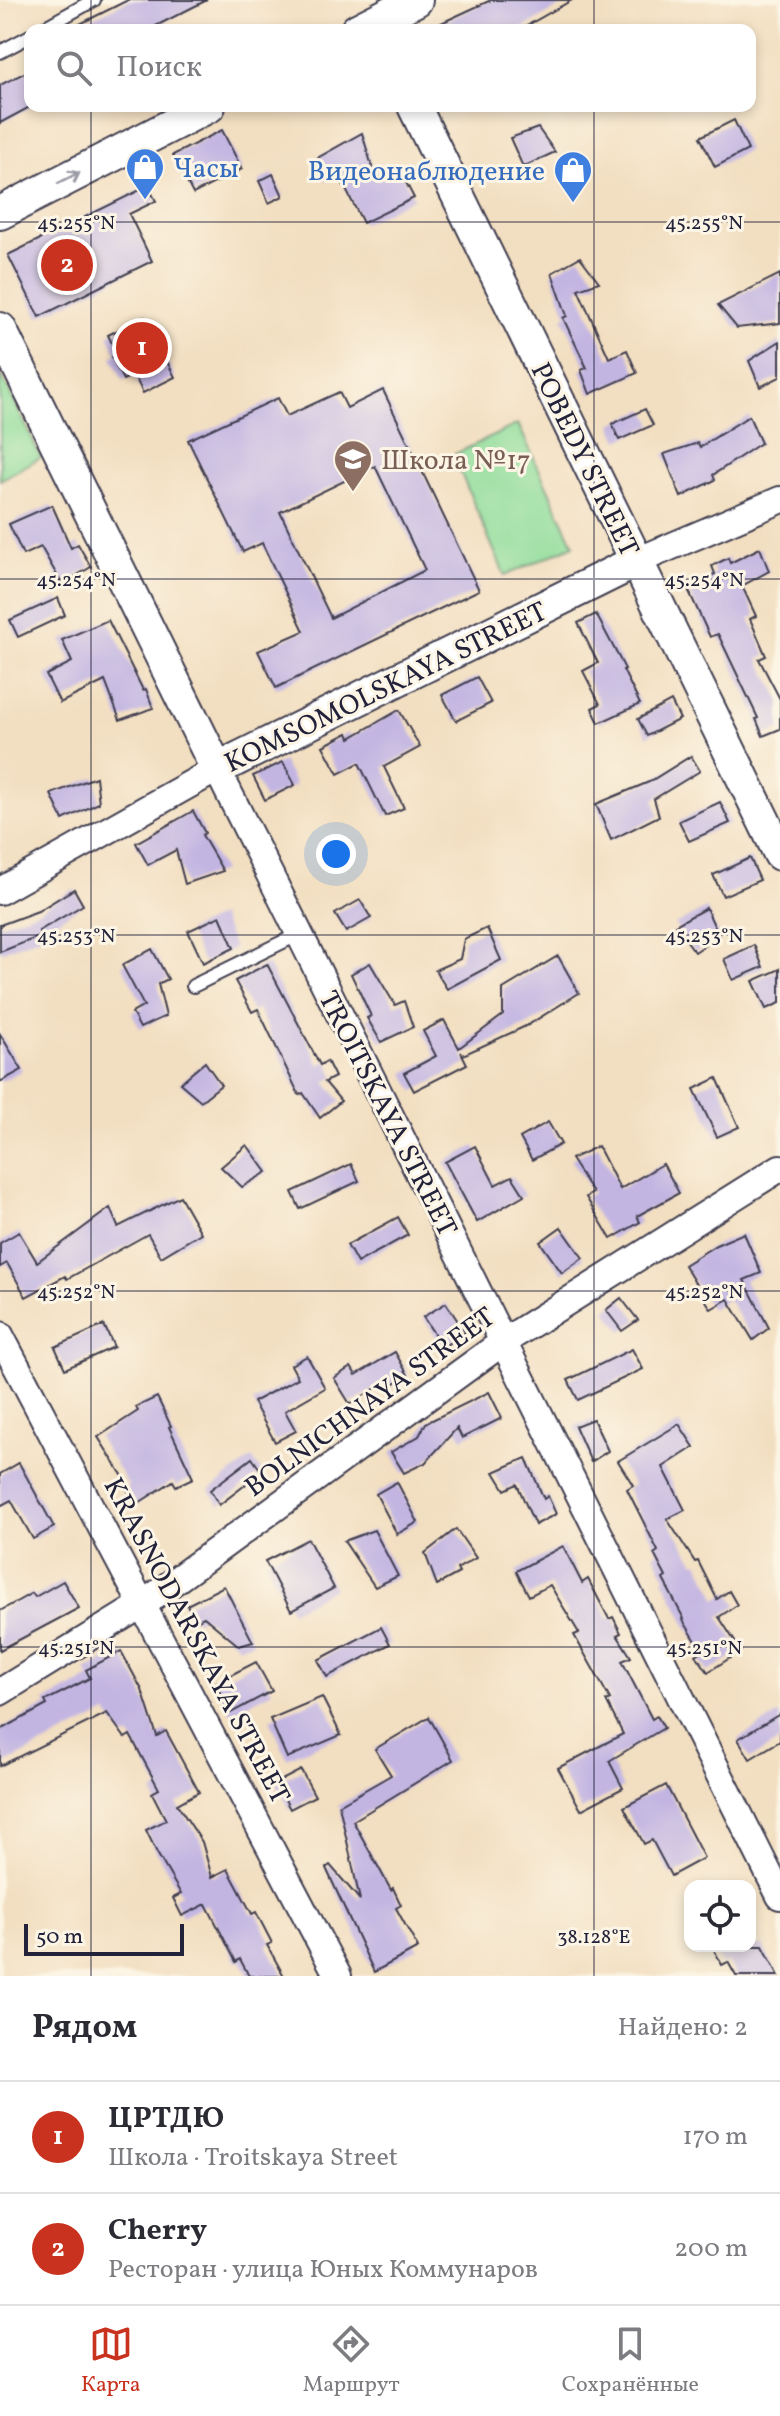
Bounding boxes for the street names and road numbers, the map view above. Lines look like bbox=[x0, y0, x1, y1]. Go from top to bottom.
street label: POBEDY STREET bbox=[520, 356, 648, 564]
street label: KOMSOMOLSKAYA STREET bbox=[218, 593, 554, 783]
street label: TROITSKAYA STREET bbox=[308, 984, 466, 1244]
street label: BOLNICHNAYA STREET bbox=[237, 1299, 504, 1507]
street label: KRASNODARSKAYA STREET bbox=[93, 1471, 299, 1811]

